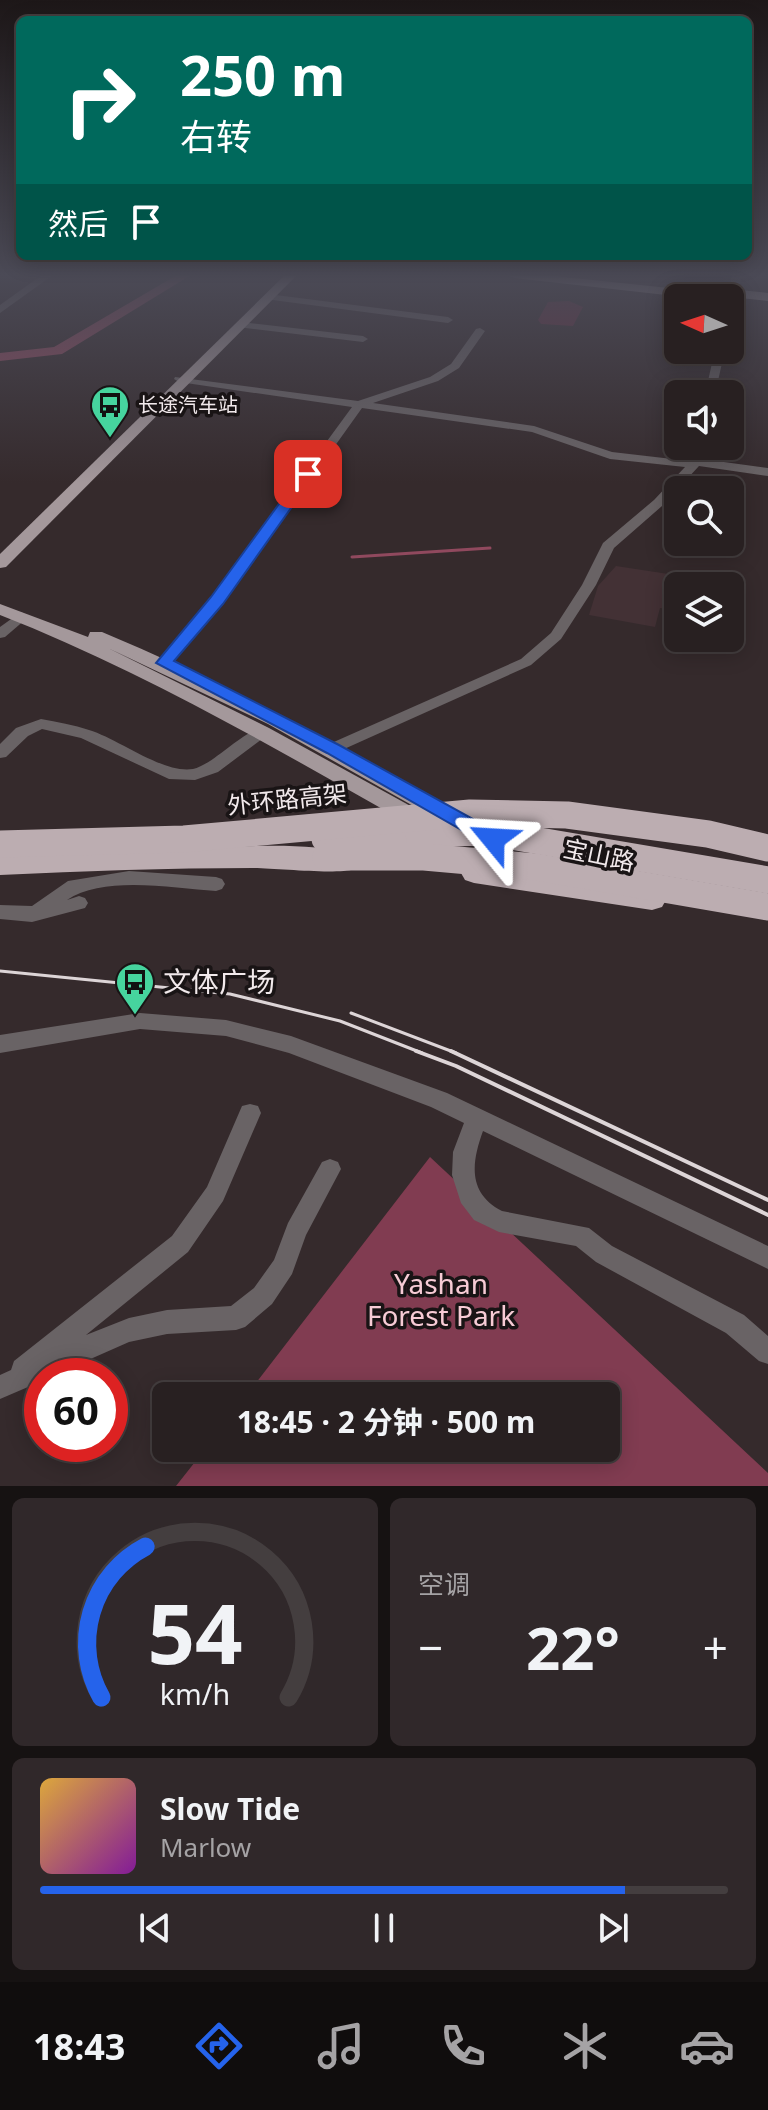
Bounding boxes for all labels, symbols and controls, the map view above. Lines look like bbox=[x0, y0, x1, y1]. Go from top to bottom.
text: 250 m bbox=[180, 36, 345, 112]
icon: right bbox=[48, 48, 152, 152]
text: 右转 bbox=[180, 112, 252, 161]
icon: arrive bbox=[124, 200, 168, 244]
text: 然后 bbox=[48, 203, 108, 244]
north arrow bbox=[664, 284, 744, 364]
map controls bbox=[664, 284, 744, 652]
button: sound bbox=[664, 380, 744, 460]
bus stop icon: 长途汽车站 bbox=[89, 384, 131, 439]
place label: 长途汽车站 bbox=[138, 391, 238, 418]
pin bbox=[274, 440, 342, 508]
icon: arrive bbox=[286, 452, 330, 496]
button: search bbox=[664, 476, 744, 556]
button: layers bbox=[664, 572, 744, 652]
street label: 外环路高架 bbox=[225, 776, 348, 821]
position arrow bbox=[451, 797, 535, 881]
street label: 宝山路 bbox=[561, 831, 638, 878]
bus stop icon: 文体广场 bbox=[114, 961, 156, 1016]
place label: 文体广场 bbox=[163, 962, 275, 1000]
park label: Yashan Forest Park bbox=[367, 1264, 515, 1334]
speed limit sign: 60 bbox=[24, 1358, 128, 1462]
text: 18:45 · 2 分钟 · 500 m bbox=[237, 1401, 535, 1442]
text: 空调 bbox=[418, 1566, 470, 1602]
text: 54 bbox=[147, 1575, 243, 1688]
text: 22° bbox=[526, 1606, 620, 1688]
text: − bbox=[418, 1617, 443, 1677]
text: + bbox=[703, 1617, 728, 1677]
text: km/h bbox=[160, 1674, 230, 1713]
text: Slow Tide bbox=[160, 1788, 300, 1829]
text: Marlow bbox=[160, 1829, 251, 1865]
icon: previous bbox=[133, 1906, 177, 1950]
icon: pause bbox=[362, 1906, 406, 1950]
icon: next bbox=[591, 1906, 635, 1950]
icon: directions bbox=[191, 2018, 247, 2074]
icon: music bbox=[313, 2018, 369, 2074]
icon: phone bbox=[435, 2018, 491, 2074]
icon: climate bbox=[557, 2018, 613, 2074]
icon: car bbox=[679, 2018, 735, 2074]
text: 18:43 bbox=[33, 2022, 125, 2071]

